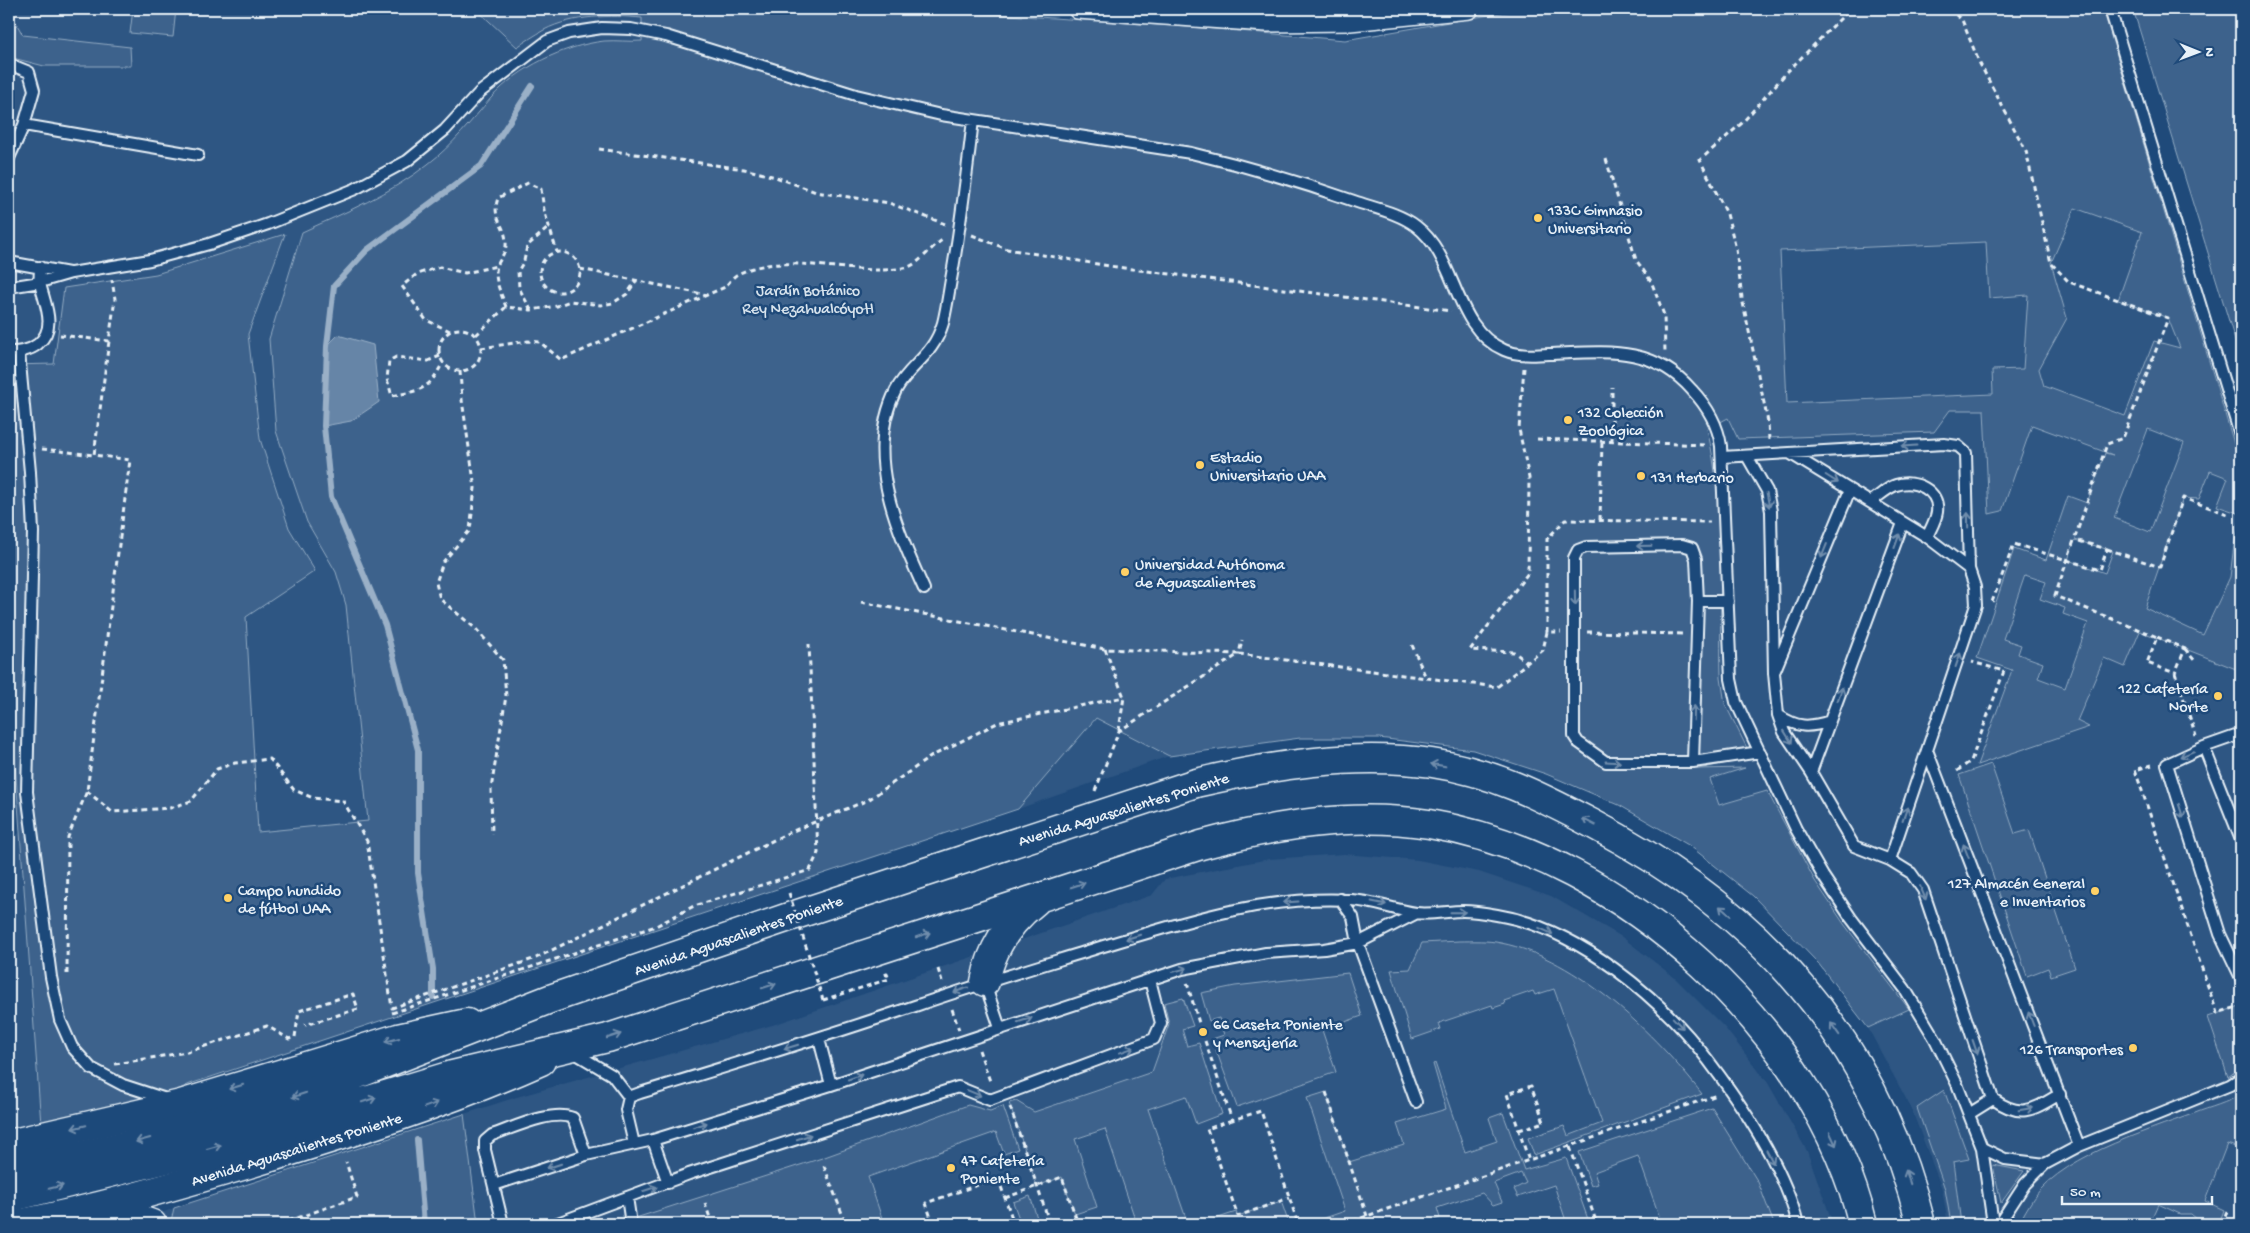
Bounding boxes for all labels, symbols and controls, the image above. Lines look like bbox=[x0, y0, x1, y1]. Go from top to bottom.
north arrow bbox=[2172, 28, 2222, 78]
text: N bbox=[2200, 47, 2217, 57]
place label: 133C Gimnasio Universitario bbox=[1547, 203, 1643, 240]
marker: 133C Gimnasio Universitario bbox=[1532, 212, 1544, 224]
park label: Jardín Botánico Rey Nezahualcóyotl bbox=[742, 283, 874, 320]
place label: 132 Colección Zoológica bbox=[1577, 405, 1664, 442]
marker: 132 Colección Zoológica bbox=[1562, 414, 1574, 426]
one-way arrow bbox=[1902, 442, 1918, 451]
place label: Estadio Universitario UAA bbox=[1210, 450, 1327, 487]
marker: Estadio Universitario UAA bbox=[1194, 459, 1206, 471]
marker: 131 Herbario bbox=[1635, 470, 1647, 482]
place label: 131 Herbario bbox=[1650, 470, 1734, 489]
one-way arrow bbox=[1825, 475, 1839, 485]
one-way arrow bbox=[1764, 492, 1774, 508]
one-way arrow bbox=[1964, 512, 1973, 528]
one-way arrow bbox=[1893, 534, 1902, 549]
one-way arrow bbox=[1636, 541, 1652, 551]
one-way arrow bbox=[1819, 543, 1829, 558]
place label: Universidad Autónoma de Aguascalientes bbox=[1135, 557, 1286, 594]
marker: Universidad Autónoma de Aguascalientes bbox=[1119, 566, 1131, 578]
one-way arrow bbox=[1570, 590, 1580, 606]
one-way arrow bbox=[1954, 653, 1963, 668]
place label: 122 Cafetería Norte bbox=[2118, 681, 2209, 718]
one-way arrow bbox=[1836, 687, 1846, 702]
marker: 122 Cafetería Norte bbox=[2212, 690, 2224, 702]
one-way arrow bbox=[1689, 705, 1699, 722]
one-way arrow bbox=[1783, 730, 1793, 744]
one-way arrow bbox=[2180, 749, 2195, 759]
one-way arrow bbox=[1604, 757, 1621, 767]
one-way arrow bbox=[1431, 759, 1447, 769]
street label: Avenida Aguascalientes Poniente bbox=[1016, 770, 1232, 852]
one-way arrow bbox=[2176, 802, 2186, 818]
one-way arrow bbox=[1901, 807, 1910, 822]
one-way arrow bbox=[1583, 816, 1597, 826]
one-way arrow bbox=[1961, 844, 1970, 859]
place label: 127 Almacén General e Inventarios bbox=[1947, 876, 2086, 913]
one-way arrow bbox=[1069, 880, 1085, 889]
place label: Campo hundido de fútbol UAA bbox=[238, 883, 341, 920]
one-way arrow bbox=[1919, 885, 1928, 900]
marker: 127 Almacén General e Inventarios bbox=[2089, 885, 2101, 897]
marker: Campo hundido de fútbol UAA bbox=[222, 892, 234, 904]
street label: Avenida Aguascalientes Poniente bbox=[632, 892, 847, 982]
one-way arrow bbox=[1284, 897, 1300, 907]
one-way arrow bbox=[1371, 899, 1387, 909]
one-way arrow bbox=[1719, 905, 1732, 916]
one-way arrow bbox=[1450, 907, 1466, 916]
one-way arrow bbox=[1538, 926, 1553, 936]
one-way arrow bbox=[915, 930, 931, 940]
one-way arrow bbox=[1126, 933, 1142, 942]
one-way arrow bbox=[1172, 965, 1188, 975]
one-way arrow bbox=[760, 980, 776, 990]
one-way arrow bbox=[954, 986, 970, 996]
one-way arrow bbox=[2025, 1012, 2035, 1027]
one-way arrow bbox=[1017, 1014, 1033, 1024]
place label: 66 Caseta Poniente y Mensajería bbox=[1213, 1017, 1344, 1054]
one-way arrow bbox=[1672, 1017, 1684, 1029]
one-way arrow bbox=[1830, 1023, 1841, 1036]
marker: 66 Caseta Poniente y Mensajería bbox=[1197, 1026, 1209, 1038]
one-way arrow bbox=[606, 1031, 622, 1040]
one-way arrow bbox=[384, 1035, 400, 1045]
one-way arrow bbox=[1971, 1039, 1980, 1054]
place label: 126 Transportes bbox=[2019, 1042, 2124, 1061]
marker: 126 Transportes bbox=[2127, 1042, 2139, 1054]
one-way arrow bbox=[783, 1043, 799, 1053]
one-way arrow bbox=[1119, 1044, 1134, 1053]
one-way arrow bbox=[846, 1071, 862, 1081]
one-way arrow bbox=[229, 1083, 245, 1093]
one-way arrow bbox=[966, 1089, 981, 1099]
one-way arrow bbox=[292, 1091, 308, 1101]
one-way arrow bbox=[361, 1095, 377, 1104]
one-way arrow bbox=[423, 1100, 438, 1109]
one-way arrow bbox=[2018, 1103, 2034, 1113]
street label: Avenida Aguascalientes Poniente bbox=[189, 1110, 405, 1192]
one-way arrow bbox=[691, 1120, 707, 1130]
one-way arrow bbox=[71, 1123, 87, 1132]
one-way arrow bbox=[1828, 1131, 1838, 1146]
one-way arrow bbox=[795, 1132, 811, 1141]
one-way arrow bbox=[136, 1136, 152, 1145]
one-way arrow bbox=[205, 1141, 221, 1151]
one-way arrow bbox=[1765, 1149, 1775, 1164]
place label: 47 Cafetería Poniente bbox=[960, 1153, 1045, 1190]
one-way arrow bbox=[546, 1161, 562, 1171]
marker: 47 Cafetería Poniente bbox=[945, 1162, 957, 1174]
one-way arrow bbox=[1903, 1170, 1913, 1186]
scale bar bbox=[2062, 1173, 2212, 1205]
one-way arrow bbox=[48, 1182, 64, 1191]
one-way arrow bbox=[642, 1184, 657, 1193]
text: 50 m bbox=[2070, 1184, 2101, 1202]

